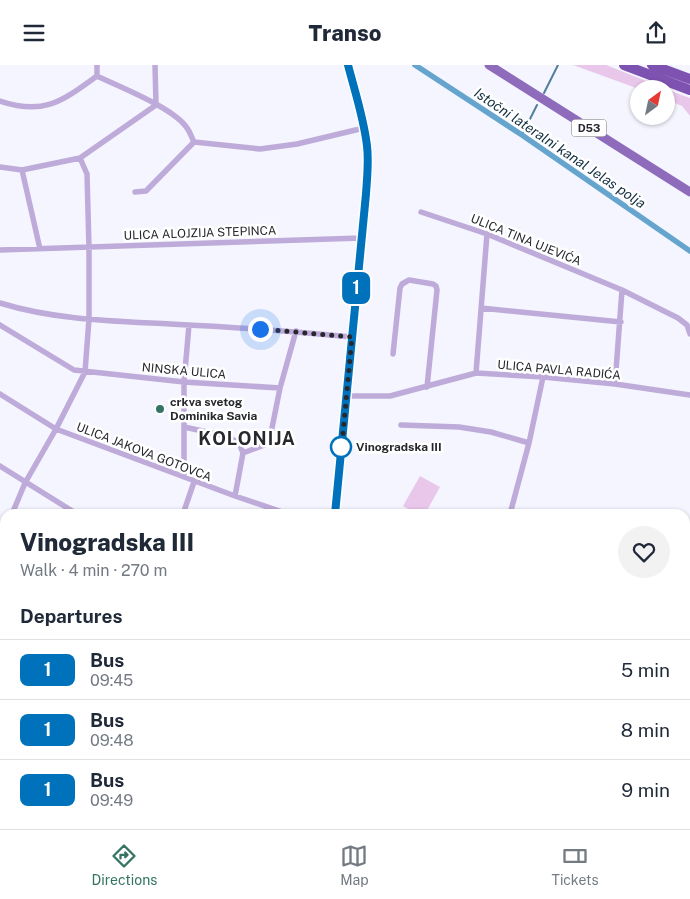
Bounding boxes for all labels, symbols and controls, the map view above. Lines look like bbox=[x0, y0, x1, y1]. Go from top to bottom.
icon: menu bbox=[20, 19, 48, 47]
icon: share bbox=[642, 19, 670, 47]
text: Transo bbox=[309, 20, 381, 46]
north arrow bbox=[630, 80, 675, 125]
map controls bbox=[630, 80, 675, 125]
water label: Istočni lateralni kanal Jelas polja bbox=[471, 85, 649, 211]
road number: D53 bbox=[572, 119, 606, 137]
street label: ULICA TINA UJEVIĆA bbox=[469, 211, 584, 269]
street label: ULICA ALOJZIJA STEPINCA bbox=[123, 223, 277, 243]
line badge: 1 bbox=[340, 272, 372, 304]
text: 1 bbox=[352, 277, 360, 298]
your location bbox=[248, 317, 273, 342]
street label: ULICA PAVLA RADIĆA bbox=[497, 358, 622, 382]
street label: NINSKA ULICA bbox=[141, 360, 227, 382]
place label: crkva svetog Dominika Savia bbox=[170, 395, 257, 423]
marker: crkva svetog Dominika Savia bbox=[154, 403, 166, 415]
street label: ULICA JAKOVA GOTOVCA bbox=[74, 420, 214, 484]
district label: KOLONIJA bbox=[198, 428, 296, 449]
marker: Vinogradska III bbox=[330, 436, 352, 458]
place label: Vinogradska III bbox=[356, 440, 442, 454]
button: heart bbox=[618, 526, 670, 578]
text: Vinogradska III bbox=[20, 528, 194, 556]
text: Walk · 4 min · 270 m bbox=[20, 561, 167, 580]
text: Departures bbox=[20, 605, 123, 627]
text: Bus bbox=[90, 649, 124, 671]
text: 1 bbox=[44, 659, 51, 680]
text: 5 min bbox=[621, 659, 670, 681]
text: 09:45 bbox=[90, 671, 133, 690]
text: Bus bbox=[90, 709, 124, 731]
text: 1 bbox=[44, 719, 51, 740]
text: 8 min bbox=[621, 719, 670, 741]
text: 09:48 bbox=[90, 731, 134, 750]
text: Bus bbox=[90, 769, 124, 791]
text: 1 bbox=[44, 779, 51, 800]
text: 9 min bbox=[621, 779, 670, 801]
text: 09:49 bbox=[90, 791, 133, 810]
tab: Directions bbox=[91, 842, 157, 888]
tab: Map bbox=[340, 842, 369, 888]
tab: Tickets bbox=[552, 842, 599, 888]

